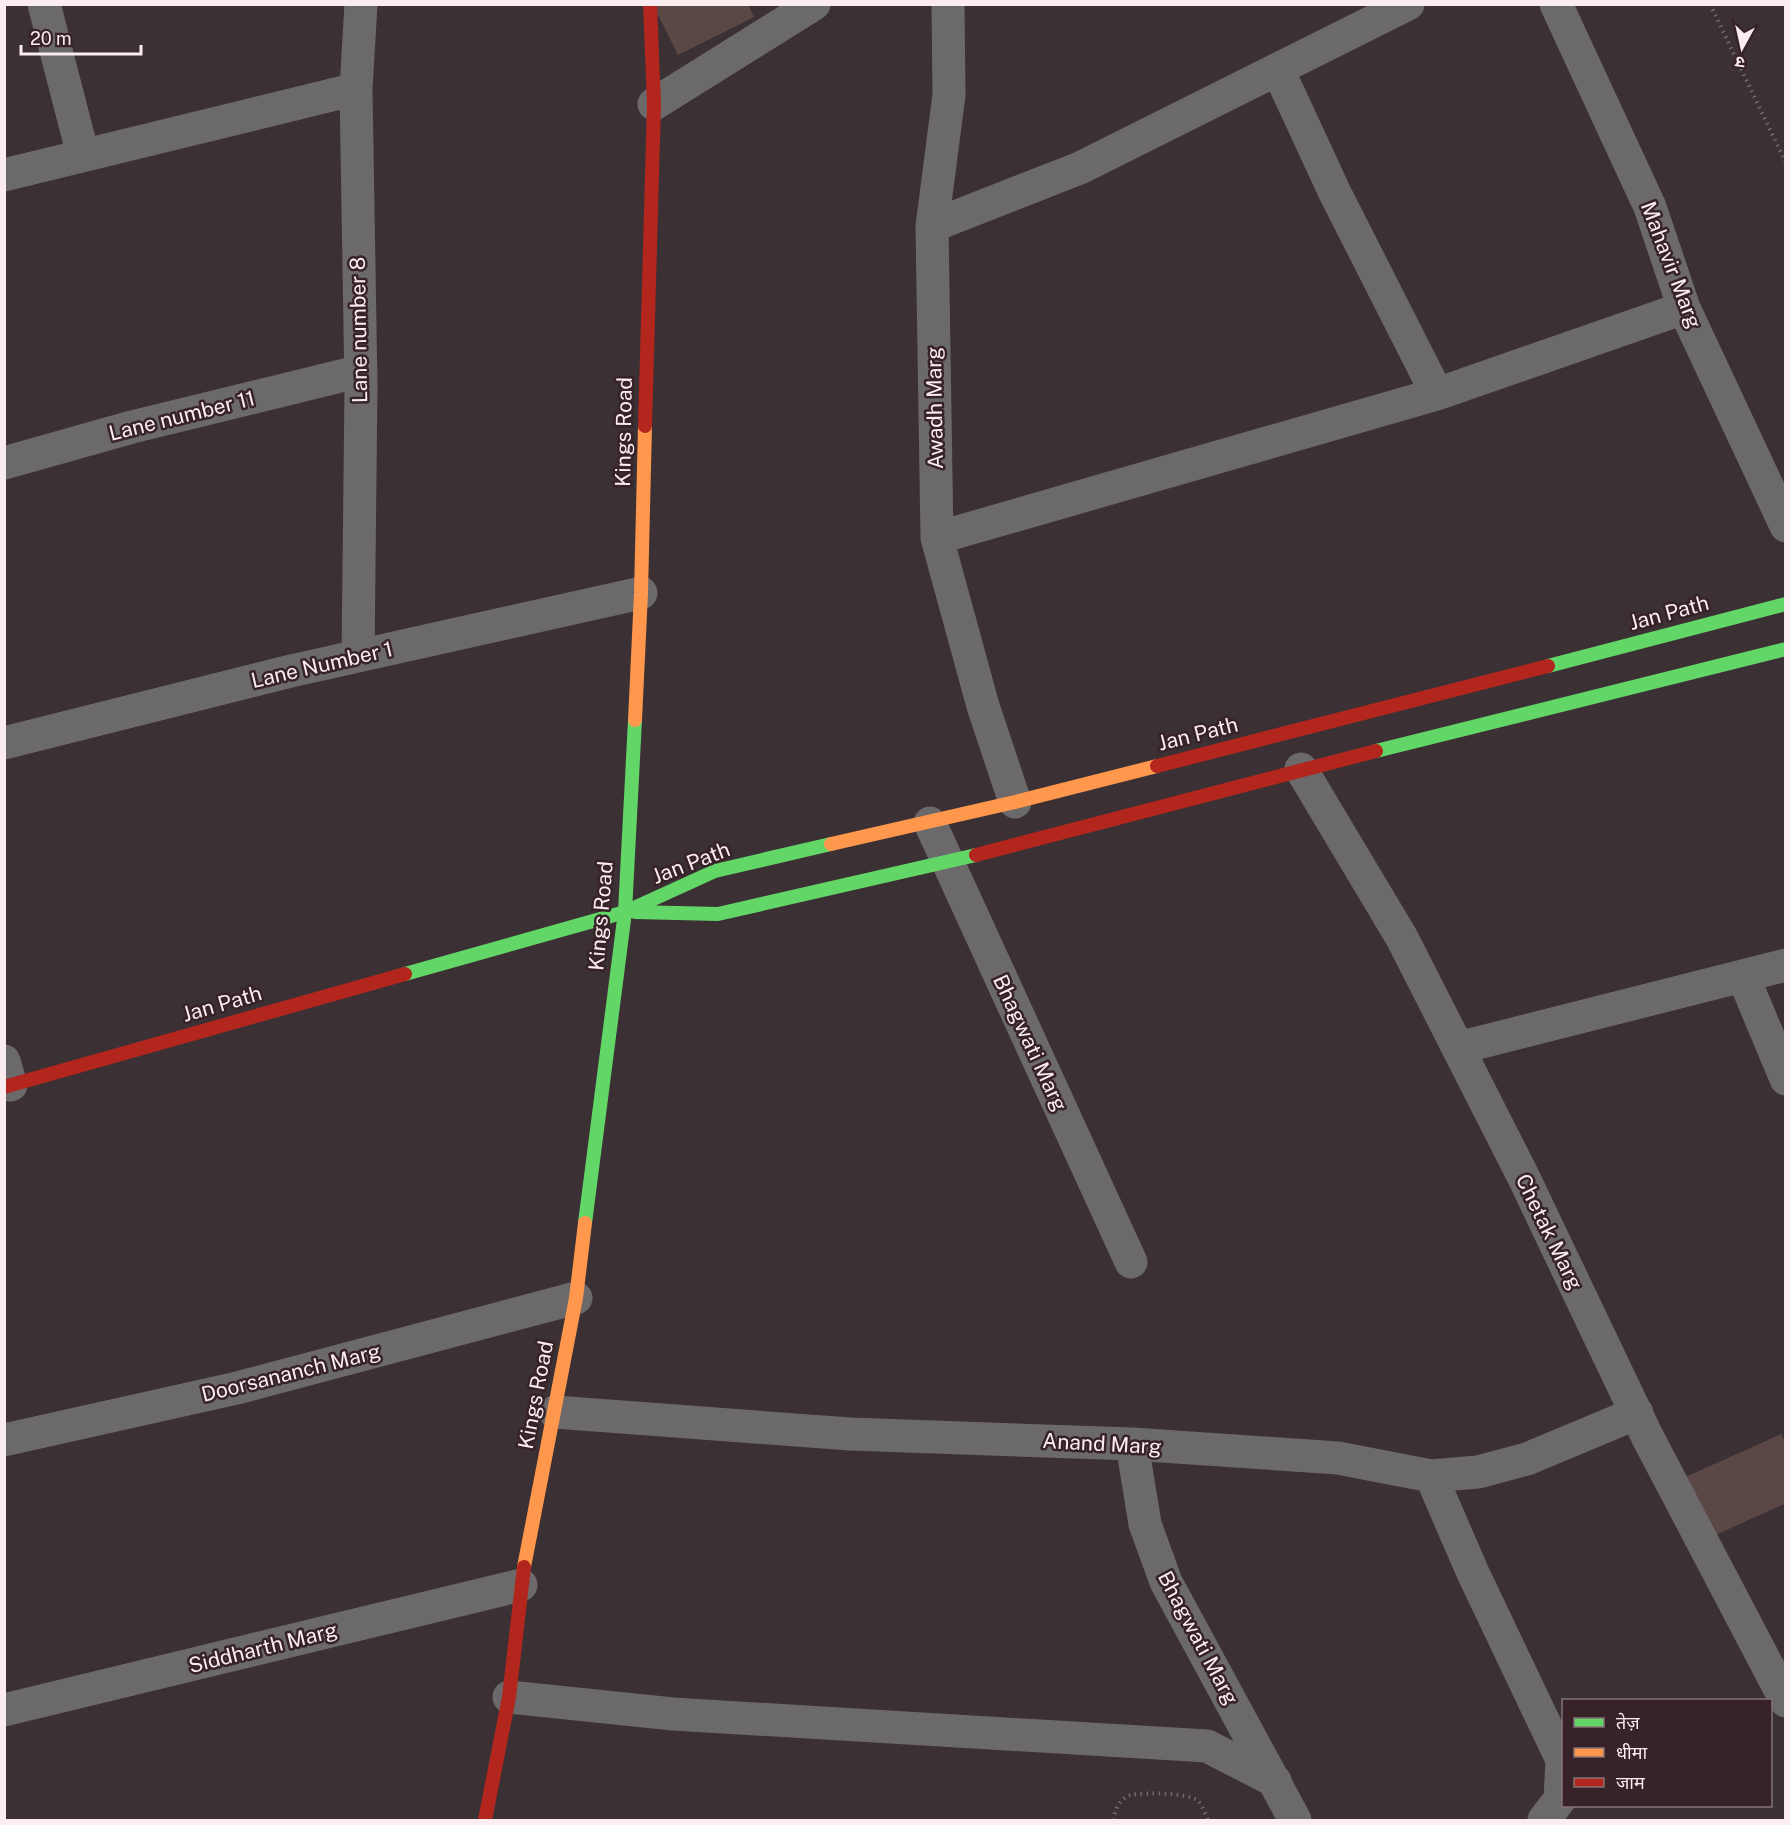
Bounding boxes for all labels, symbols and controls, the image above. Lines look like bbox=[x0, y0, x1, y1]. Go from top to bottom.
scale bar bbox=[21, 18, 141, 56]
north arrow bbox=[1712, 18, 1772, 78]
text: 20 m bbox=[30, 28, 72, 49]
text: उ bbox=[1733, 52, 1746, 72]
street label: Mahavir Marg bbox=[1636, 198, 1707, 332]
street label: Lane number 8 bbox=[345, 257, 372, 403]
street label: Awadh Marg bbox=[921, 347, 948, 469]
street label: Kings Road bbox=[610, 377, 637, 487]
street label: Lane number 11 bbox=[106, 385, 258, 446]
street label: Jan Path bbox=[1626, 590, 1712, 635]
street label: Lane Number 1 bbox=[248, 636, 395, 693]
street label: Jan Path bbox=[1155, 712, 1240, 756]
street label: Jan Path bbox=[648, 836, 733, 889]
street label: Kings Road bbox=[583, 860, 618, 972]
street label: Bhagwati Marg bbox=[988, 971, 1073, 1115]
street label: Jan Path bbox=[179, 980, 265, 1027]
street label: Chetak Marg bbox=[1511, 1170, 1588, 1294]
street label: Doorsananch Marg bbox=[199, 1338, 383, 1407]
street label: Kings Road bbox=[513, 1339, 558, 1451]
street label: Anand Marg bbox=[1042, 1428, 1162, 1459]
street label: Bhagwati Marg bbox=[1153, 1567, 1244, 1709]
street label: Siddharth Marg bbox=[186, 1617, 340, 1678]
legend bbox=[1562, 1699, 1772, 1807]
text: तेज़ bbox=[1616, 1712, 1640, 1733]
text: धीमा bbox=[1616, 1742, 1647, 1763]
text: जाम bbox=[1616, 1772, 1646, 1793]

